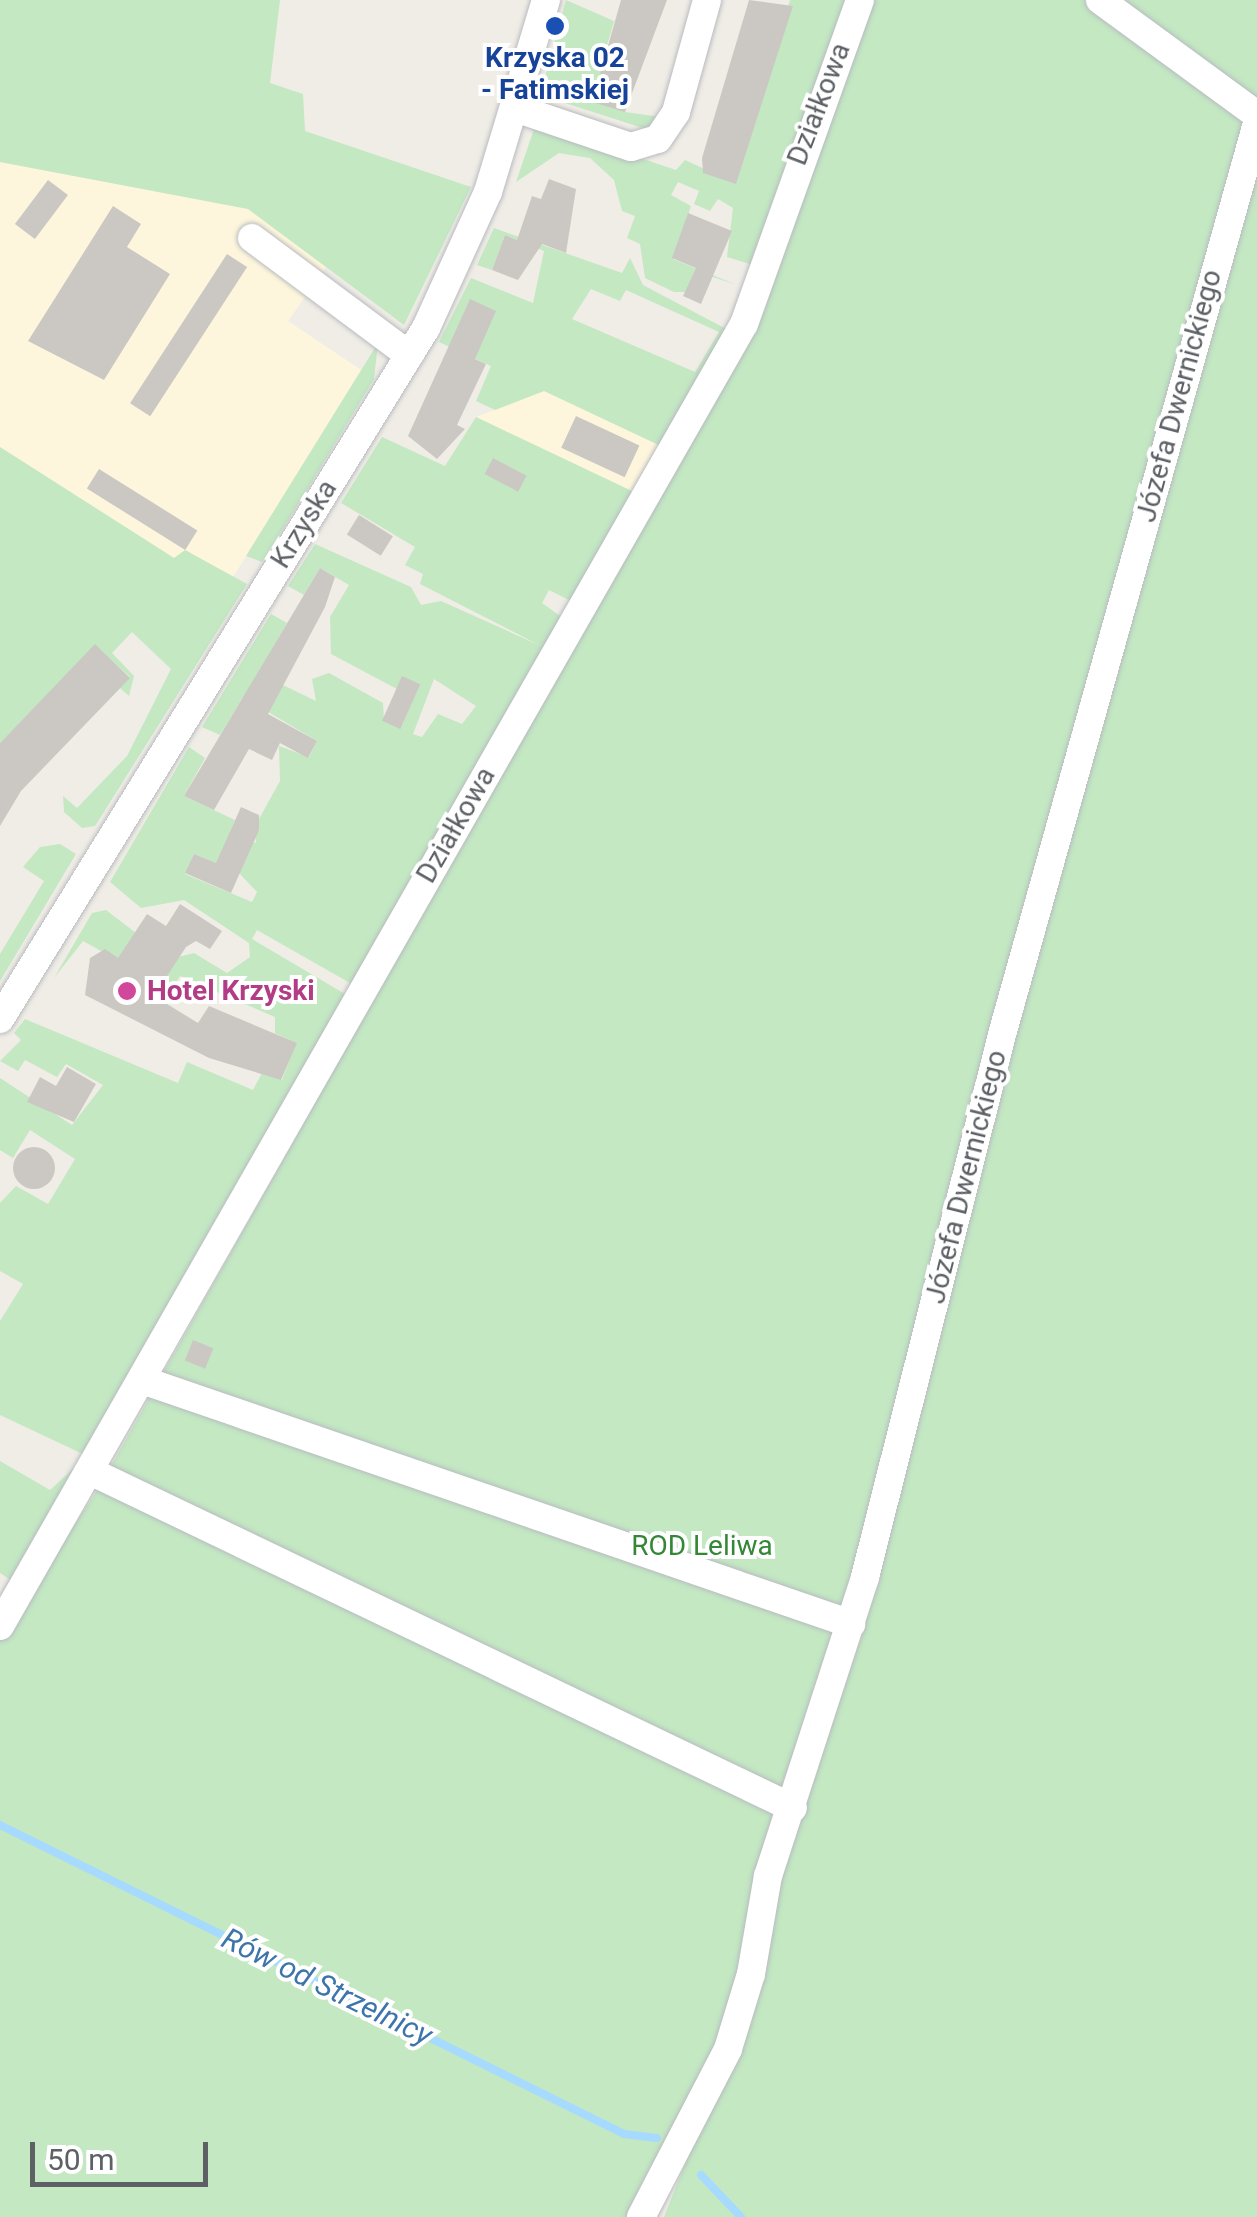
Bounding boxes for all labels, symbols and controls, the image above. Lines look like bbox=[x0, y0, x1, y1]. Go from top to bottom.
marker: Krzyska 02 - Fatimskiej bbox=[544, 15, 566, 37]
street label: Działkowa bbox=[780, 38, 858, 170]
place label: Krzyska 02 - Fatimskiej bbox=[481, 41, 629, 107]
street label: Józefa Dwernickiego bbox=[1129, 266, 1229, 526]
street label: Krzyska bbox=[264, 474, 344, 574]
street label: Działkowa bbox=[409, 761, 503, 889]
place label: Hotel Krzyski bbox=[147, 974, 315, 1008]
marker: Hotel Krzyski bbox=[116, 980, 138, 1002]
street label: Józefa Dwernickiego bbox=[918, 1047, 1014, 1307]
park label: ROD Leliwa bbox=[631, 1529, 773, 1563]
water label: Rów od Strzelnicy bbox=[216, 1920, 438, 2054]
scale bar bbox=[35, 2122, 212, 2184]
text: 50 m bbox=[47, 2142, 114, 2177]

